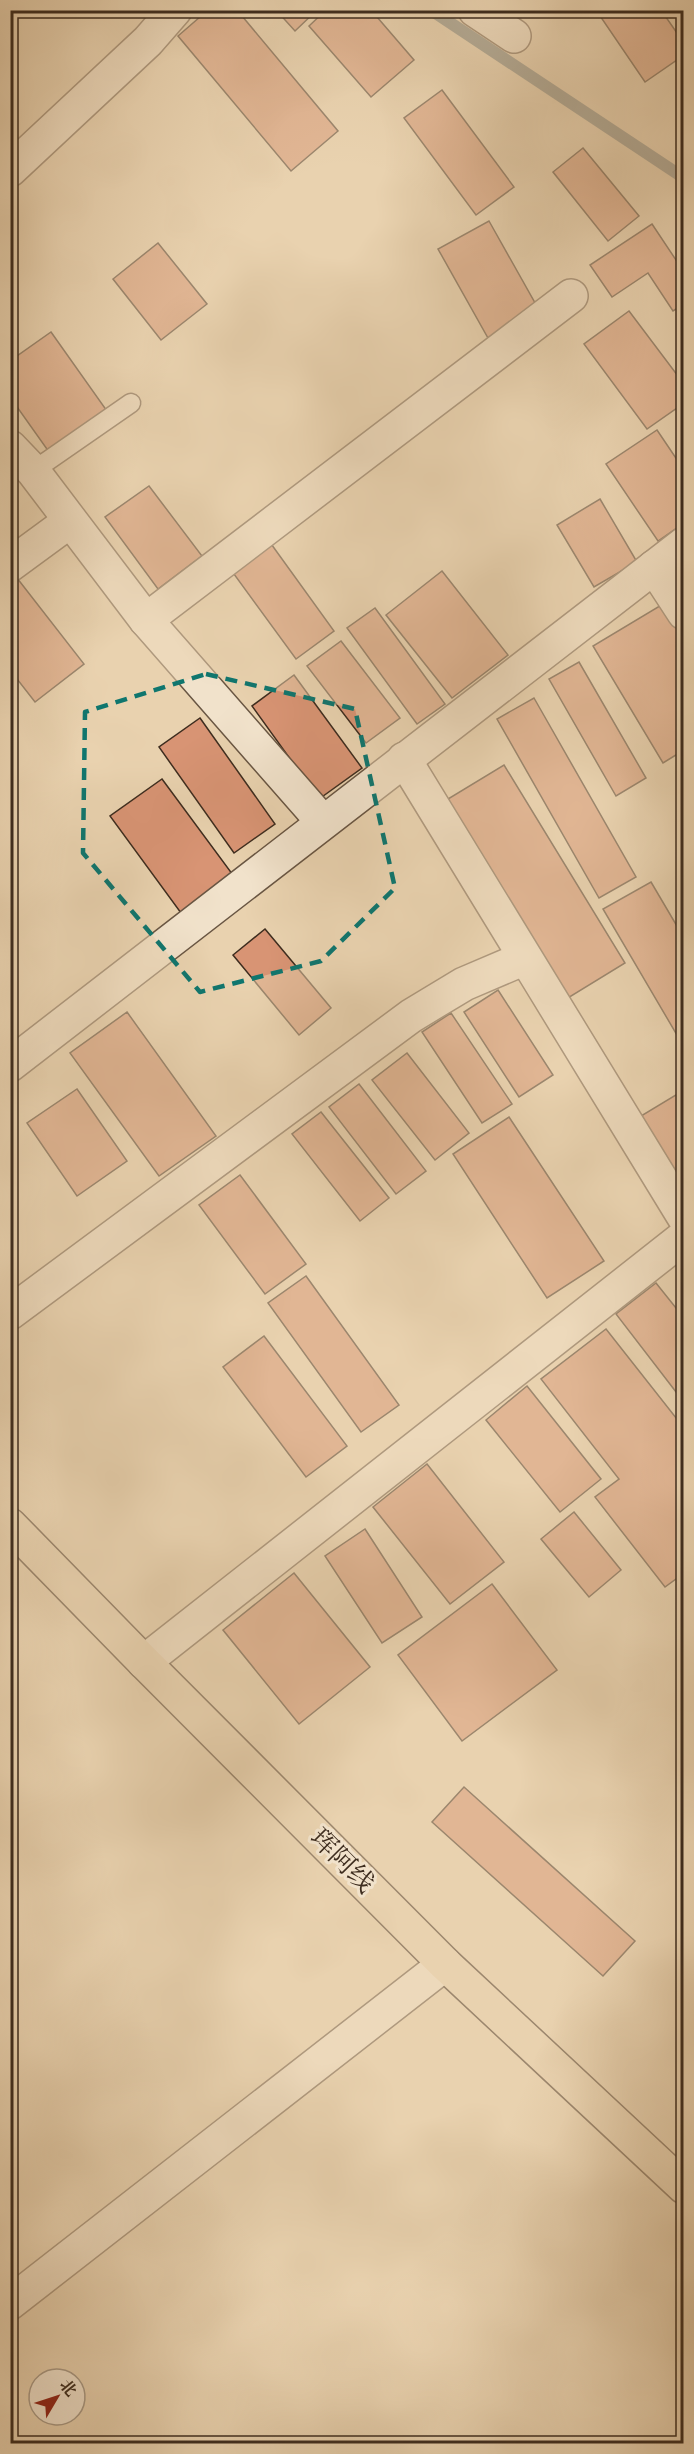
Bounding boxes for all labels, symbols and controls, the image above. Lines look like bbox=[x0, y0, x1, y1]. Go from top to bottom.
street label: 珲阿线 bbox=[303, 1822, 381, 1900]
north arrow bbox=[27, 2367, 87, 2427]
text: 北 bbox=[55, 2376, 81, 2401]

